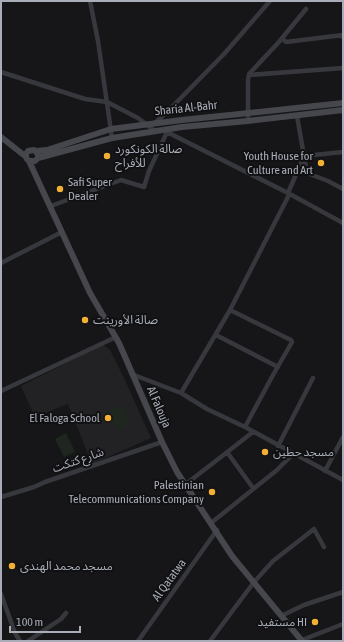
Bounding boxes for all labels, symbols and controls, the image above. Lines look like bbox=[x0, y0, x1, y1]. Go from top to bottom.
street label: Sharia Al-Bahr bbox=[154, 98, 218, 118]
place label: صالة الكونكورد للأفراح bbox=[115, 142, 183, 172]
place label: Youth House for Culture and Art bbox=[244, 149, 314, 177]
marker: صالة الكونكورد للأفراح bbox=[102, 151, 112, 161]
marker: Youth House for Culture and Art bbox=[316, 158, 326, 168]
place label: Safi Super Dealer bbox=[68, 175, 112, 203]
marker: Safi Super Dealer bbox=[55, 184, 65, 194]
place label: صالة الأورينت bbox=[93, 313, 158, 327]
marker: صالة الأورينت bbox=[80, 315, 90, 325]
street label: Al Falouja bbox=[144, 384, 174, 430]
place label: El Faloga School bbox=[29, 411, 101, 425]
marker: El Faloga School bbox=[103, 413, 113, 423]
street label: شارع كتكت bbox=[50, 445, 106, 477]
place label: مسجد حطين bbox=[273, 445, 334, 459]
marker: مسجد حطين bbox=[260, 447, 270, 457]
place label: Palestinian Telecommunications Company bbox=[69, 478, 204, 506]
marker: Palestinian Telecommunications Company bbox=[207, 487, 217, 497]
street label: Al Qatatwa bbox=[149, 556, 189, 604]
place label: مسجد محمد الهندى bbox=[20, 559, 113, 573]
marker: مسجد محمد الهندى bbox=[7, 561, 17, 571]
scale bar bbox=[10, 608, 80, 634]
text: 100 m bbox=[16, 615, 43, 629]
place label: مستفيد HI bbox=[258, 615, 307, 629]
marker: مستفيد HI bbox=[310, 617, 320, 627]

